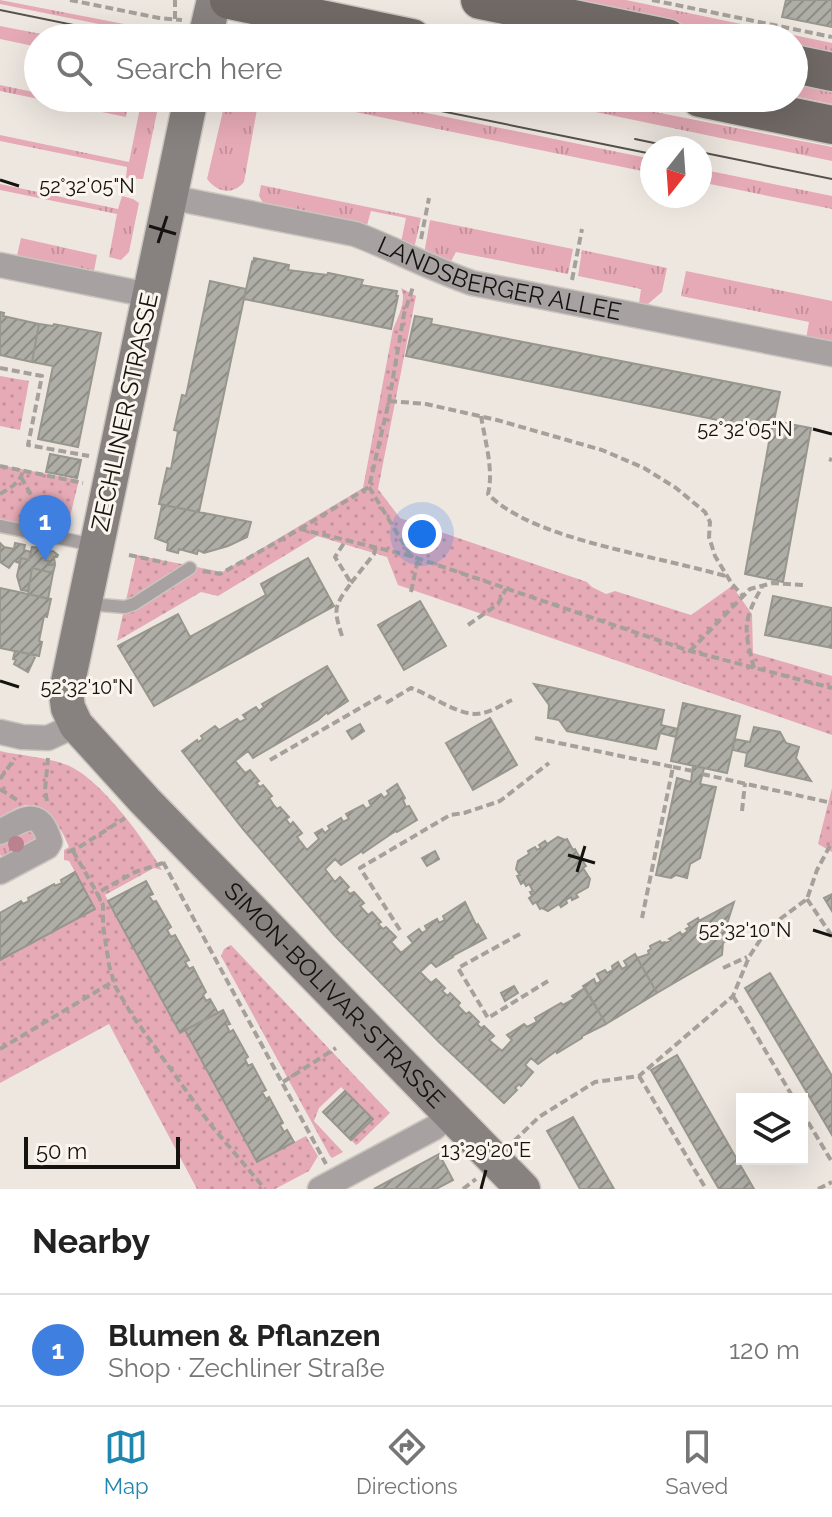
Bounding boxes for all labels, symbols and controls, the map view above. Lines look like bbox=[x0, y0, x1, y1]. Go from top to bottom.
search box bbox=[24, 24, 808, 112]
icon: search bbox=[52, 46, 96, 90]
text: Search here bbox=[116, 51, 283, 86]
north arrow bbox=[640, 136, 712, 208]
text: 52°32'05"N bbox=[39, 174, 135, 198]
street label: LANDSBERGER ALLEE bbox=[373, 230, 624, 326]
street label: ZECHLINER STRASSE bbox=[85, 290, 164, 534]
text: 52°32'05"N bbox=[697, 417, 793, 441]
pin: 1 bbox=[19, 495, 71, 561]
your location bbox=[402, 514, 442, 554]
text: 52°32'10"N bbox=[40, 675, 134, 699]
street label: SIMON-BOLIVAR-STRASSE bbox=[218, 876, 451, 1114]
text: 52°32'10"N bbox=[698, 918, 792, 942]
map controls bbox=[736, 1093, 808, 1165]
button: layers bbox=[736, 1093, 808, 1165]
scale bar bbox=[24, 1133, 180, 1169]
text: 50 m bbox=[36, 1138, 87, 1164]
text: 13°29'20"E bbox=[441, 1138, 531, 1162]
text: Nearby bbox=[32, 1221, 150, 1261]
text: Blumen & Pflanzen bbox=[108, 1318, 381, 1353]
text: 1 bbox=[52, 1335, 64, 1365]
text: 120 m bbox=[729, 1335, 800, 1365]
text: Shop · Zechliner Straße bbox=[108, 1353, 385, 1383]
tab: Map bbox=[104, 1425, 149, 1499]
tab: Directions bbox=[356, 1425, 458, 1499]
tab: Saved bbox=[665, 1425, 728, 1499]

